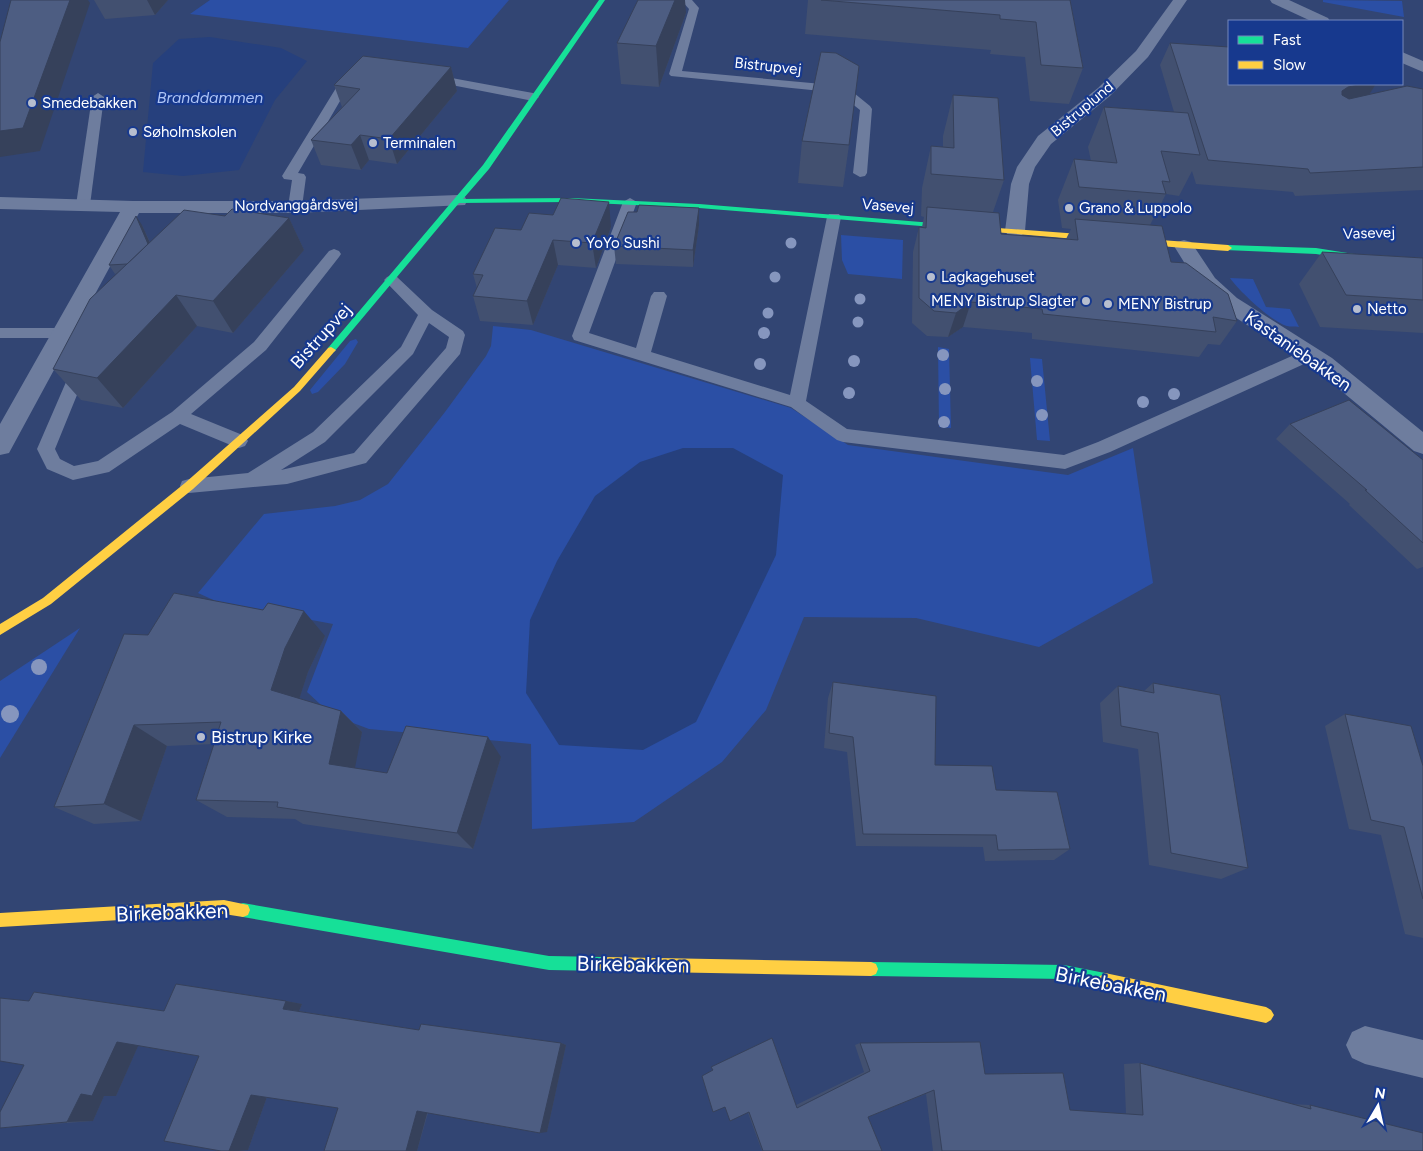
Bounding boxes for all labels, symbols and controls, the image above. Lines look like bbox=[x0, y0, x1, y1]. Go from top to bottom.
legend bbox=[1228, 20, 1403, 85]
text: Fast bbox=[1273, 31, 1302, 49]
street label: Bistrupvej bbox=[734, 54, 802, 78]
text: Slow bbox=[1273, 56, 1306, 74]
street label: Bistruplund bbox=[1047, 78, 1117, 140]
water label: Branddammen bbox=[157, 88, 263, 107]
place label: Smedebakken bbox=[42, 94, 137, 112]
marker: Smedebakken bbox=[26, 97, 38, 109]
place label: Søholmskolen bbox=[143, 123, 237, 141]
marker: Søholmskolen bbox=[127, 126, 139, 138]
place label: Terminalen bbox=[383, 134, 456, 152]
marker: Terminalen bbox=[367, 137, 379, 149]
street label: Nordvanggårdsvej bbox=[234, 195, 358, 215]
street label: Vasevej bbox=[861, 195, 915, 217]
place label: Grano & Luppolo bbox=[1079, 199, 1192, 217]
marker: Grano & Luppolo bbox=[1063, 202, 1075, 214]
street label: Vasevej bbox=[1343, 223, 1395, 243]
place label: YoYo Sushi bbox=[586, 234, 660, 252]
marker: YoYo Sushi bbox=[570, 237, 582, 249]
place label: Lagkagehuset bbox=[941, 268, 1035, 286]
marker: Lagkagehuset bbox=[925, 271, 937, 283]
place label: MENY Bistrup Slagter bbox=[931, 292, 1076, 310]
marker: MENY Bistrup Slagter bbox=[1080, 295, 1092, 307]
place label: MENY Bistrup bbox=[1118, 295, 1212, 313]
marker: MENY Bistrup bbox=[1102, 298, 1114, 310]
street label: Bistrupvej bbox=[286, 299, 356, 373]
place label: Netto bbox=[1367, 300, 1407, 318]
marker: Netto bbox=[1351, 303, 1363, 315]
street label: Kastaniebakken bbox=[1240, 306, 1356, 396]
place label: Bistrup Kirke bbox=[211, 726, 312, 748]
marker: Bistrup Kirke bbox=[195, 731, 207, 743]
street label: Birkebakken bbox=[115, 898, 229, 926]
street label: Birkebakken bbox=[577, 951, 689, 977]
street label: Birkebakken bbox=[1053, 961, 1169, 1007]
north arrow bbox=[1353, 1081, 1403, 1131]
text: N bbox=[1373, 1084, 1387, 1103]

